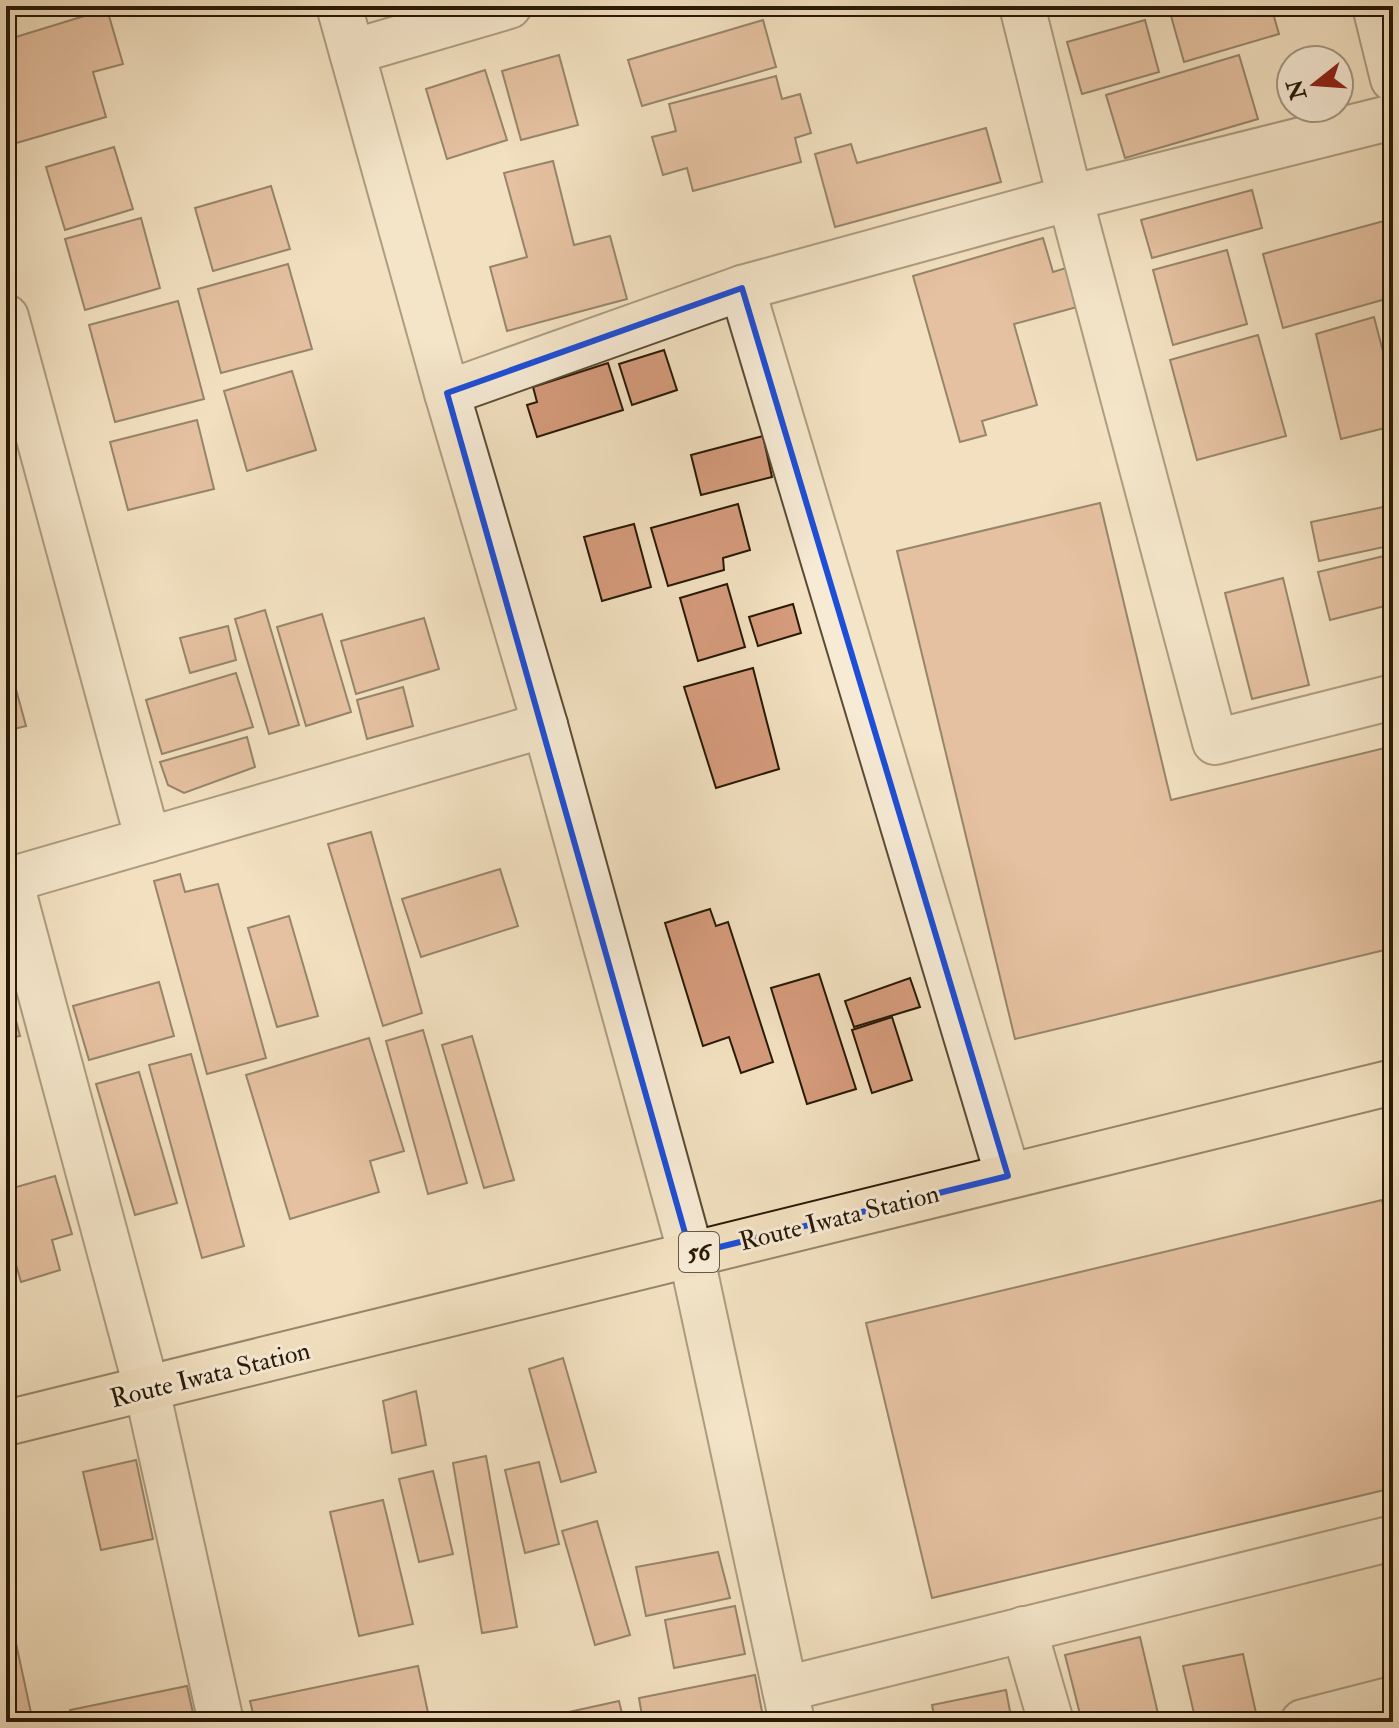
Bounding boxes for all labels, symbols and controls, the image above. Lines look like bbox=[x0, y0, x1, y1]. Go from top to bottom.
north arrow bbox=[1275, 44, 1355, 124]
text: N bbox=[1280, 76, 1313, 104]
street label: Route Iwata Station bbox=[736, 1178, 943, 1258]
road number: 56 bbox=[679, 1232, 719, 1272]
street label: Route Iwata Station bbox=[107, 1335, 314, 1415]

